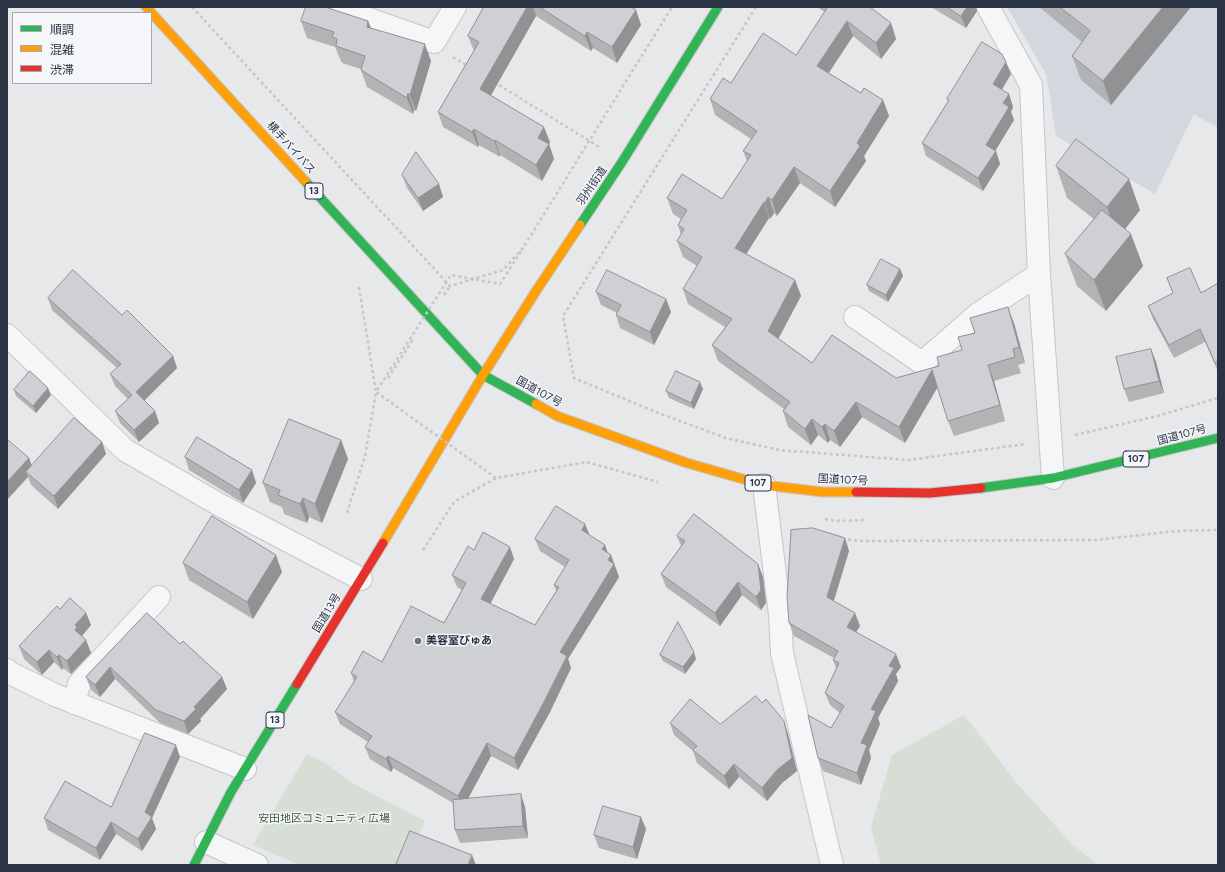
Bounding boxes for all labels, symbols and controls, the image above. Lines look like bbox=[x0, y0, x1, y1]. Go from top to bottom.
legend bbox=[12, 12, 152, 84]
text: 順調 bbox=[50, 23, 74, 37]
text: 混雑 bbox=[50, 43, 74, 57]
text: 渋滞 bbox=[50, 63, 74, 77]
street label: 横手バイパス bbox=[264, 119, 318, 177]
street label: 羽州街道 bbox=[574, 164, 610, 208]
road number: 13 bbox=[305, 183, 323, 199]
street label: 国道107号 bbox=[514, 374, 564, 410]
street label: 国道107号 bbox=[1156, 422, 1208, 448]
road number: 107 bbox=[1123, 451, 1149, 467]
street label: 国道107号 bbox=[817, 472, 869, 488]
road number: 107 bbox=[745, 475, 771, 491]
street label: 国道13号 bbox=[310, 591, 344, 635]
place label: 美容室ぴゅあ bbox=[426, 634, 492, 648]
marker: 美容室ぴゅあ bbox=[413, 636, 423, 646]
road number: 13 bbox=[266, 712, 284, 728]
park label: 安田地区コミュニティ広場 bbox=[258, 812, 390, 826]

